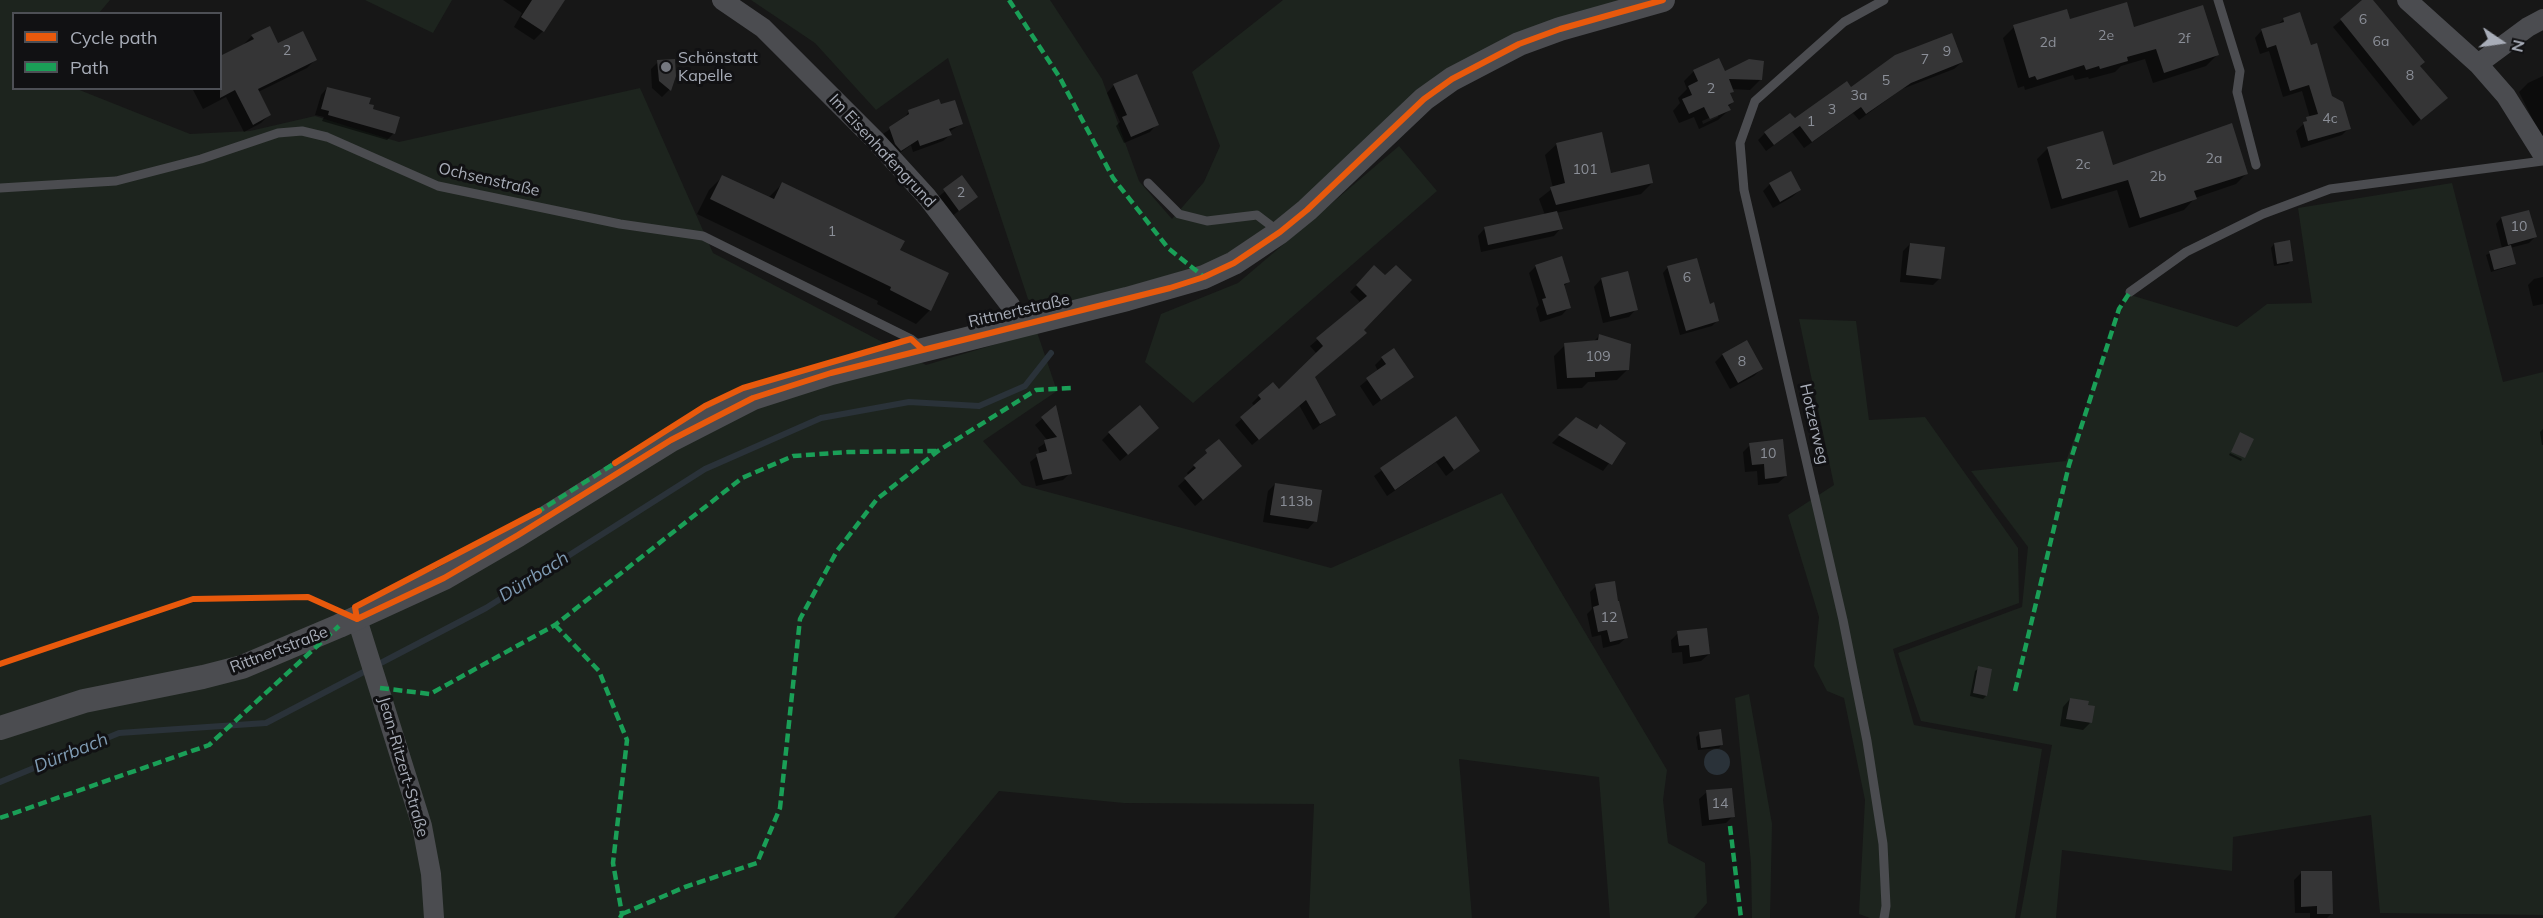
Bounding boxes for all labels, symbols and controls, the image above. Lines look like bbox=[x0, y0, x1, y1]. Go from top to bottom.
legend bbox=[12, 12, 222, 90]
house number: 6 bbox=[2359, 12, 2367, 28]
north arrow bbox=[2471, 12, 2531, 72]
text: Cycle path bbox=[70, 26, 157, 49]
house number: 2e bbox=[2098, 28, 2114, 44]
house number: 2f bbox=[2177, 31, 2191, 47]
house number: 6a bbox=[2373, 34, 2389, 50]
house number: 2d bbox=[2040, 35, 2056, 51]
text: N bbox=[2507, 38, 2530, 54]
house number: 2 bbox=[283, 43, 291, 59]
house number: 9 bbox=[1943, 44, 1951, 60]
place label: Schönstatt Kapelle bbox=[678, 48, 758, 86]
house number: 7 bbox=[1921, 52, 1929, 68]
text: Path bbox=[70, 56, 109, 79]
marker: Schönstatt Kapelle bbox=[659, 60, 673, 74]
house number: 8 bbox=[2406, 68, 2414, 84]
house number: 5 bbox=[1882, 73, 1890, 89]
house number: 2 bbox=[1707, 81, 1715, 97]
house number: 3a bbox=[1851, 88, 1867, 104]
street label: Im Eisenhafengrund bbox=[825, 91, 939, 211]
house number: 3 bbox=[1828, 102, 1836, 118]
house number: 4c bbox=[2322, 111, 2338, 127]
house number: 1 bbox=[1807, 114, 1815, 130]
house number: 2a bbox=[2206, 151, 2222, 167]
house number: 2c bbox=[2075, 157, 2091, 173]
street label: Ochsenstraße bbox=[437, 159, 541, 201]
house number: 101 bbox=[1572, 162, 1598, 178]
house number: 2b bbox=[2150, 169, 2166, 185]
house number: 2 bbox=[957, 185, 965, 201]
house number: 10 bbox=[2511, 219, 2527, 235]
house number: 1 bbox=[828, 224, 836, 240]
house number: 6 bbox=[1683, 270, 1691, 286]
street label: Rittnertstraße bbox=[966, 290, 1072, 332]
house number: 109 bbox=[1585, 349, 1611, 365]
house number: 8 bbox=[1738, 354, 1746, 370]
street label: Hotzerweg bbox=[1795, 382, 1833, 466]
house number: 10 bbox=[1760, 446, 1776, 462]
house number: 113b bbox=[1279, 494, 1313, 510]
water label: Dürrbach bbox=[495, 547, 573, 607]
house number: 12 bbox=[1601, 610, 1617, 626]
street label: Rittnertstraße bbox=[227, 623, 331, 677]
street label: Jean-Ritzert-Straße bbox=[374, 695, 432, 839]
water label: Dürrbach bbox=[31, 728, 111, 778]
house number: 14 bbox=[1712, 796, 1728, 812]

